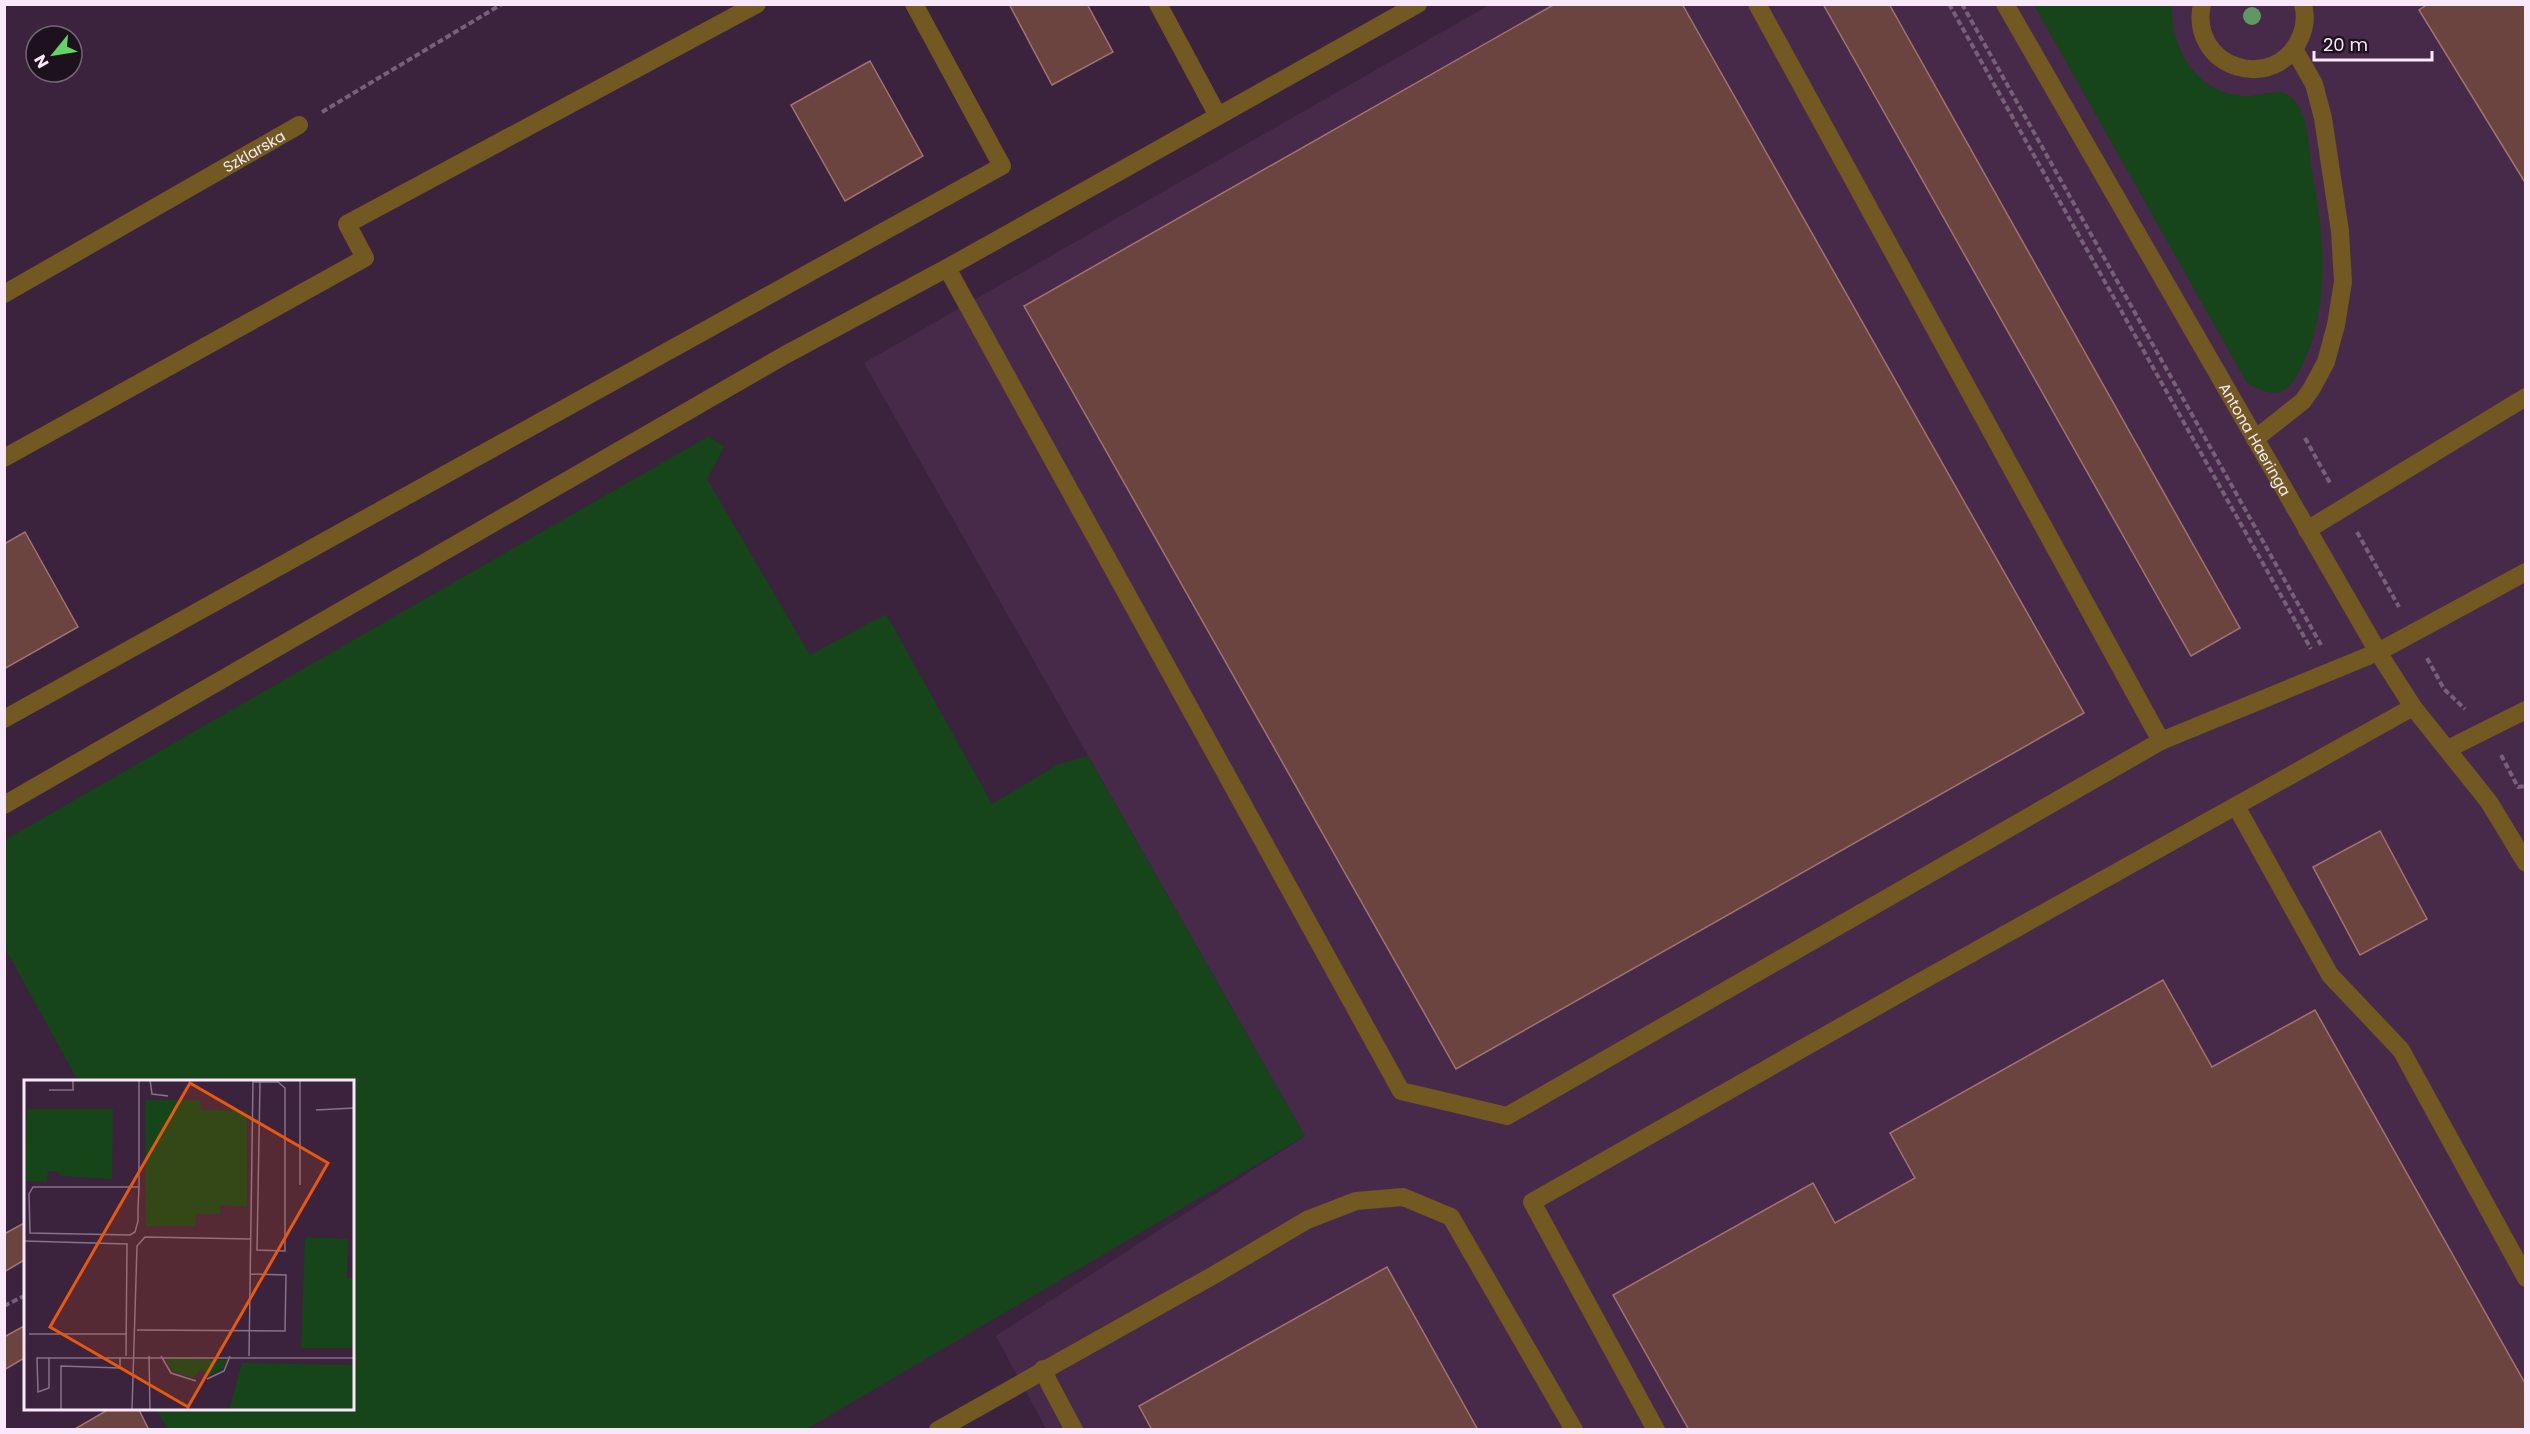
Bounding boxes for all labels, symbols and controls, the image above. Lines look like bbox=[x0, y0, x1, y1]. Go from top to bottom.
north arrow bbox=[24, 24, 84, 84]
scale bar bbox=[2314, 24, 2432, 62]
text: 20 m bbox=[2323, 32, 2368, 57]
text: N bbox=[28, 50, 54, 72]
street label: Szklarska bbox=[219, 125, 289, 177]
street label: Antona Haeringa bbox=[2214, 379, 2296, 500]
inset map bbox=[24, 1080, 354, 1410]

